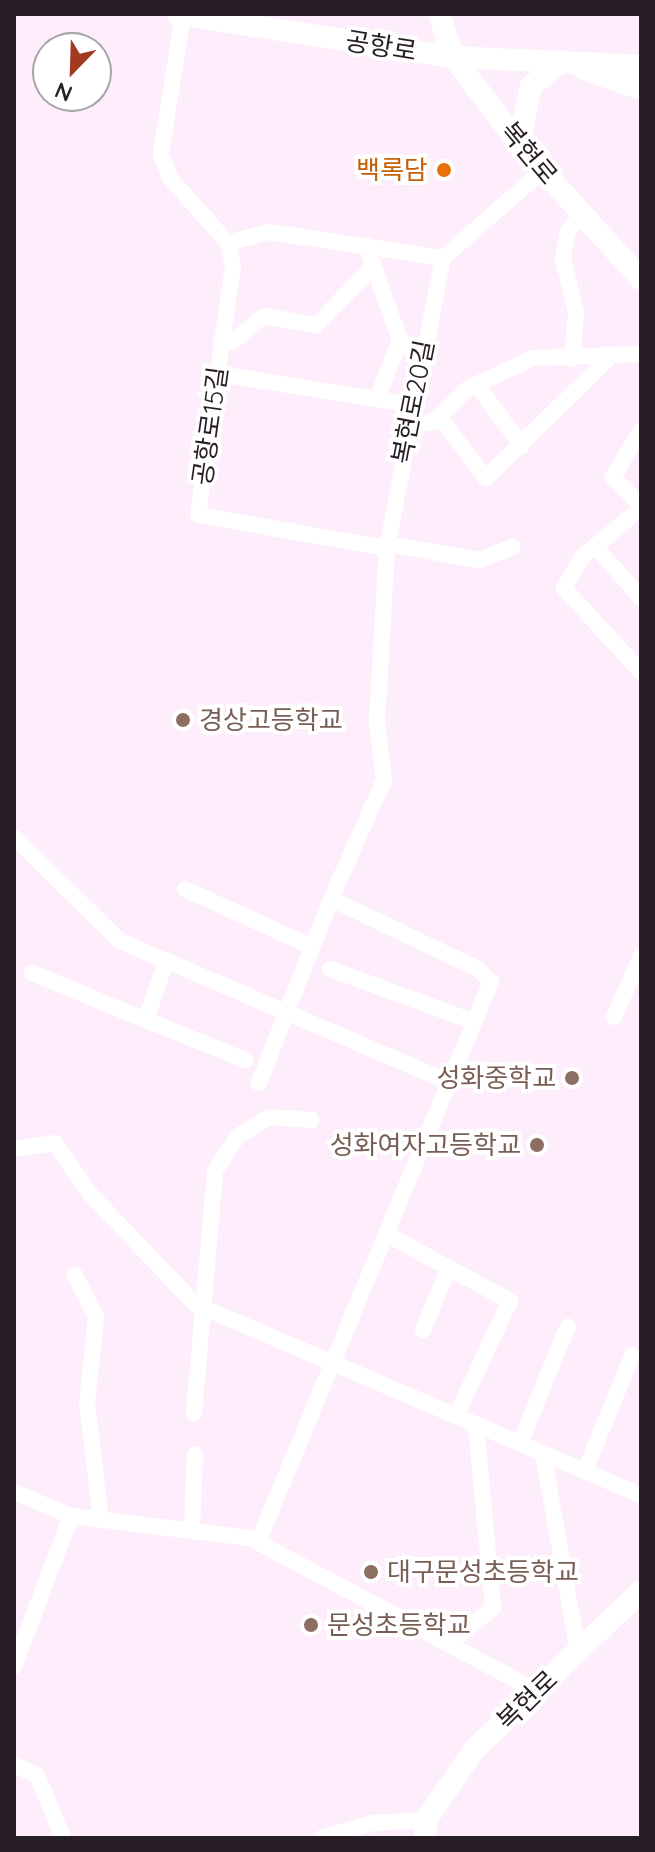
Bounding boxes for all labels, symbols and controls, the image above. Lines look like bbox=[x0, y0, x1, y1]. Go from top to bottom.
street label: 공항로 bbox=[343, 25, 419, 67]
north arrow bbox=[32, 32, 112, 112]
text: N bbox=[50, 76, 76, 108]
street label: 복현로 bbox=[494, 115, 564, 191]
place label: 백록담 bbox=[356, 154, 428, 186]
marker: 백록담 bbox=[435, 161, 453, 179]
street label: 복현로20길 bbox=[386, 337, 440, 467]
street label: 공항로15길 bbox=[186, 365, 234, 487]
place label: 경상고등학교 bbox=[199, 704, 343, 736]
marker: 경상고등학교 bbox=[174, 711, 192, 729]
place label: 성화중학교 bbox=[436, 1062, 556, 1094]
marker: 성화중학교 bbox=[563, 1069, 581, 1087]
place label: 성화여자고등학교 bbox=[330, 1129, 521, 1161]
marker: 성화여자고등학교 bbox=[528, 1136, 546, 1154]
place label: 대구문성초등학교 bbox=[387, 1556, 578, 1588]
marker: 대구문성초등학교 bbox=[362, 1563, 380, 1581]
place label: 문성초등학교 bbox=[327, 1609, 471, 1641]
marker: 문성초등학교 bbox=[302, 1616, 320, 1634]
street label: 복현로 bbox=[490, 1664, 564, 1736]

